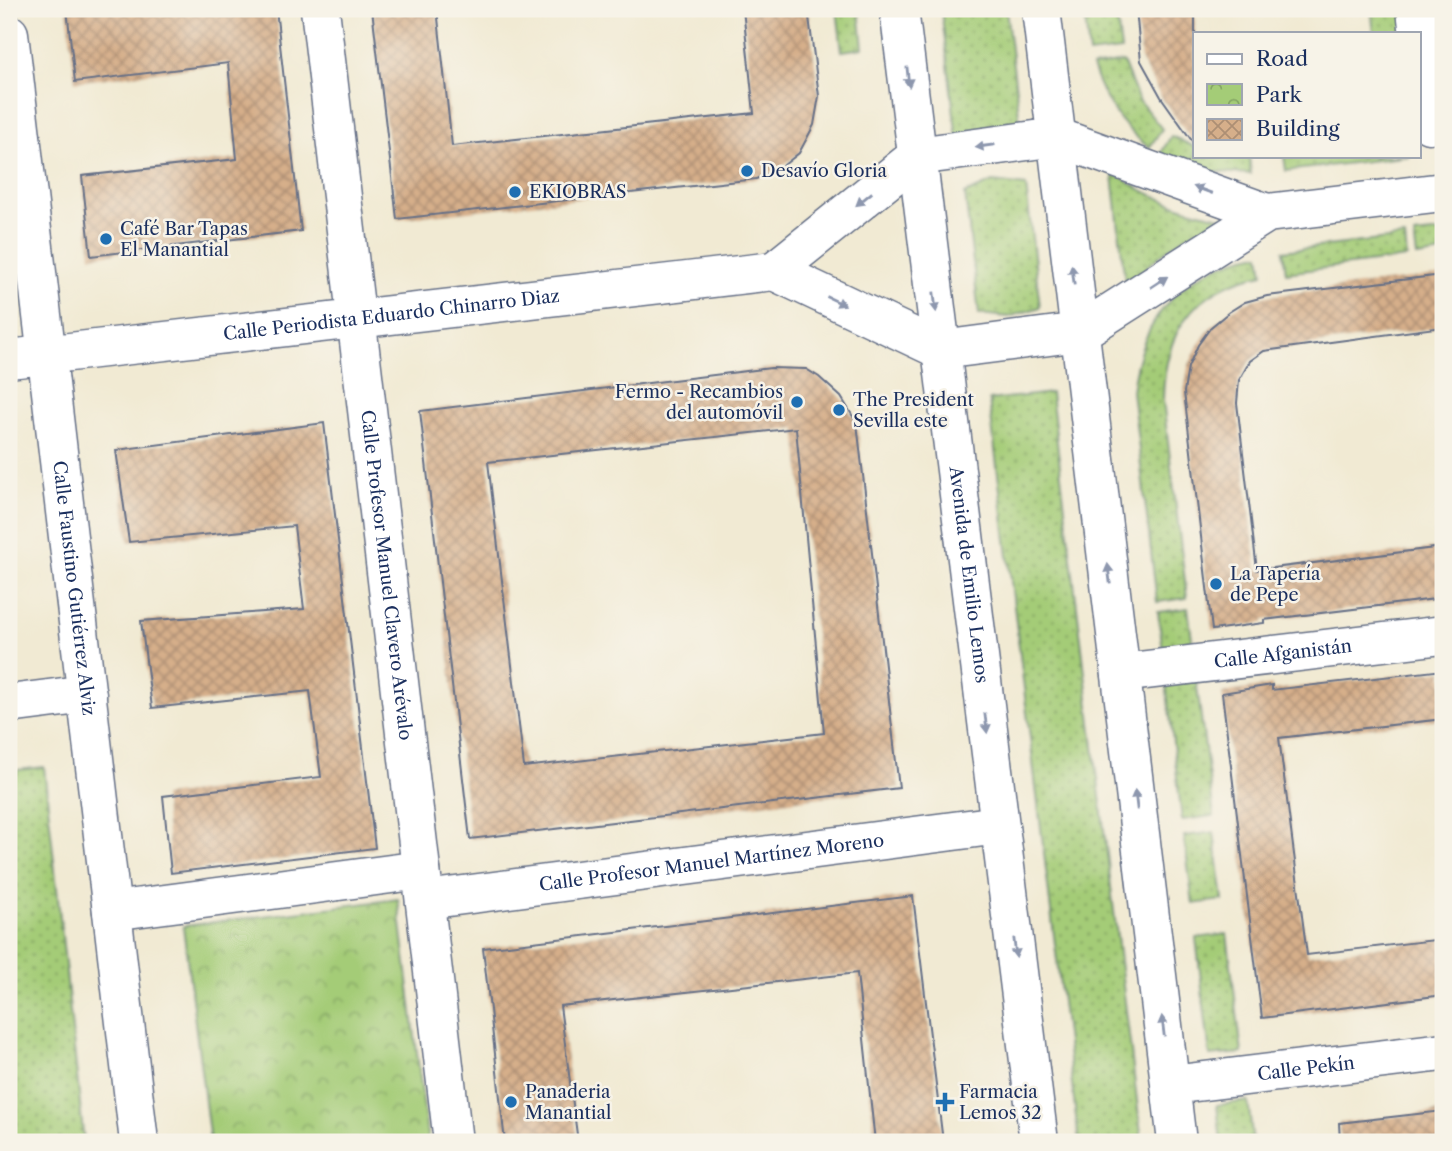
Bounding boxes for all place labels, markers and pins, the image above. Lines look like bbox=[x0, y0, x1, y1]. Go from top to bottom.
place label: Desavío Gloria bbox=[761, 160, 888, 182]
marker: Desavío Gloria bbox=[739, 163, 755, 179]
place label: EKIOBRAS bbox=[529, 181, 627, 203]
marker: EKIOBRAS bbox=[507, 184, 523, 200]
place label: Café Bar Tapas El Manantial bbox=[120, 218, 248, 261]
marker: Café Bar Tapas El Manantial bbox=[98, 231, 114, 247]
place label: Fermo - Recambios del automóvil bbox=[615, 381, 783, 424]
place label: The President Sevilla este bbox=[853, 389, 975, 432]
marker: Fermo - Recambios del automóvil bbox=[789, 394, 805, 410]
marker: The President Sevilla este bbox=[831, 402, 847, 418]
place label: La Tapería de Pepe bbox=[1230, 563, 1321, 606]
marker: La Tapería de Pepe bbox=[1208, 576, 1224, 592]
place label: Panaderia Manantial bbox=[525, 1081, 611, 1124]
place label: Farmacia Lemos 32 bbox=[959, 1081, 1042, 1124]
marker: Panaderia Manantial bbox=[503, 1094, 519, 1110]
marker: Farmacia Lemos 32 bbox=[937, 1094, 953, 1110]

